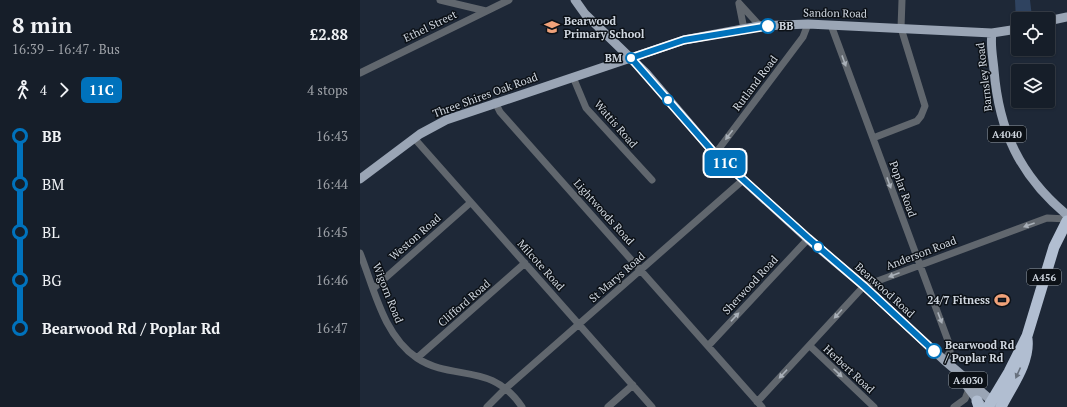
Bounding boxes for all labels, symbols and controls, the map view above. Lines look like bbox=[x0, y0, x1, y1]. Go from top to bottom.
street label: Sandon Road bbox=[803, 5, 867, 21]
street label: Ethel Street bbox=[401, 7, 459, 45]
text: 8 min bbox=[12, 10, 72, 39]
map controls bbox=[1011, 12, 1055, 108]
button: locate bbox=[1011, 12, 1055, 56]
place label: Bearwood Primary School bbox=[564, 14, 645, 41]
school or university icon: Bearwood Primary School bbox=[543, 18, 561, 36]
marker: BB bbox=[760, 18, 776, 34]
place label: BB bbox=[779, 19, 793, 33]
text: £2.88 bbox=[310, 24, 348, 44]
text: 16:39 – 16:47 · Bus bbox=[12, 40, 120, 58]
street label: Barnsley Road bbox=[973, 42, 995, 112]
place label: BM bbox=[605, 51, 623, 65]
marker: BM bbox=[625, 52, 637, 64]
street label: Rutland Road bbox=[730, 52, 780, 114]
one-way arrow bbox=[841, 56, 847, 68]
button: layers bbox=[1011, 64, 1055, 108]
street label: Three Shires Oak Road bbox=[431, 69, 539, 121]
icon: walk bbox=[12, 79, 34, 101]
icon: forward bbox=[53, 79, 75, 101]
text: 11C bbox=[89, 80, 114, 99]
text: 4 bbox=[40, 81, 47, 99]
text: 4 stops bbox=[307, 81, 348, 99]
unlabelled marker bbox=[662, 94, 674, 106]
street label: Wattis Road bbox=[592, 97, 640, 151]
text: BB bbox=[42, 126, 61, 146]
road number: A4040 bbox=[988, 126, 1026, 142]
text: 16:43 bbox=[316, 127, 348, 145]
one-way arrow bbox=[725, 130, 733, 141]
line badge: 11C bbox=[702, 150, 748, 176]
text: 11C bbox=[713, 153, 737, 172]
street label: Poplar Road bbox=[886, 159, 920, 219]
text: BM bbox=[42, 174, 64, 194]
text: 16:44 bbox=[316, 175, 348, 193]
street label: Lightwoods Road bbox=[571, 176, 637, 248]
one-way arrow bbox=[887, 178, 893, 190]
street label: Weston Road bbox=[386, 211, 444, 263]
text: BL bbox=[42, 222, 59, 242]
one-way arrow bbox=[1023, 222, 1035, 228]
text: 16:45 bbox=[316, 223, 348, 241]
street label: Anderson Road bbox=[884, 233, 958, 273]
street label: Milcote Road bbox=[514, 237, 568, 293]
unlabelled marker bbox=[812, 241, 824, 253]
street label: St Marys Road bbox=[586, 249, 648, 305]
street label: Sherwood Road bbox=[719, 253, 781, 317]
street label: Bearwood Road bbox=[852, 260, 918, 320]
street label: Wigorn Road bbox=[370, 261, 406, 325]
road number: A456 bbox=[1027, 269, 1061, 285]
text: BG bbox=[42, 270, 62, 290]
text: 16:46 bbox=[316, 271, 348, 289]
one-way arrow bbox=[888, 272, 900, 278]
street label: Clifford Road bbox=[435, 277, 493, 329]
sports icon: 24/7 Fitness bbox=[993, 291, 1011, 309]
place label: 24/7 Fitness bbox=[927, 293, 990, 307]
one-way arrow bbox=[834, 310, 843, 319]
one-way arrow bbox=[730, 312, 739, 323]
one-way arrow bbox=[937, 313, 943, 325]
text: Bearwood Rd / Poplar Rd bbox=[42, 318, 220, 338]
text: 16:47 bbox=[316, 319, 348, 337]
place label: Bearwood Rd / Poplar Rd bbox=[944, 338, 1015, 365]
street label: Herbert Road bbox=[821, 342, 877, 396]
marker: Bearwood Rd / Poplar Rd bbox=[926, 343, 942, 359]
one-way arrow bbox=[1015, 367, 1021, 378]
one-way arrow bbox=[833, 368, 843, 378]
one-way arrow bbox=[779, 369, 788, 379]
road number: A4030 bbox=[949, 372, 987, 388]

